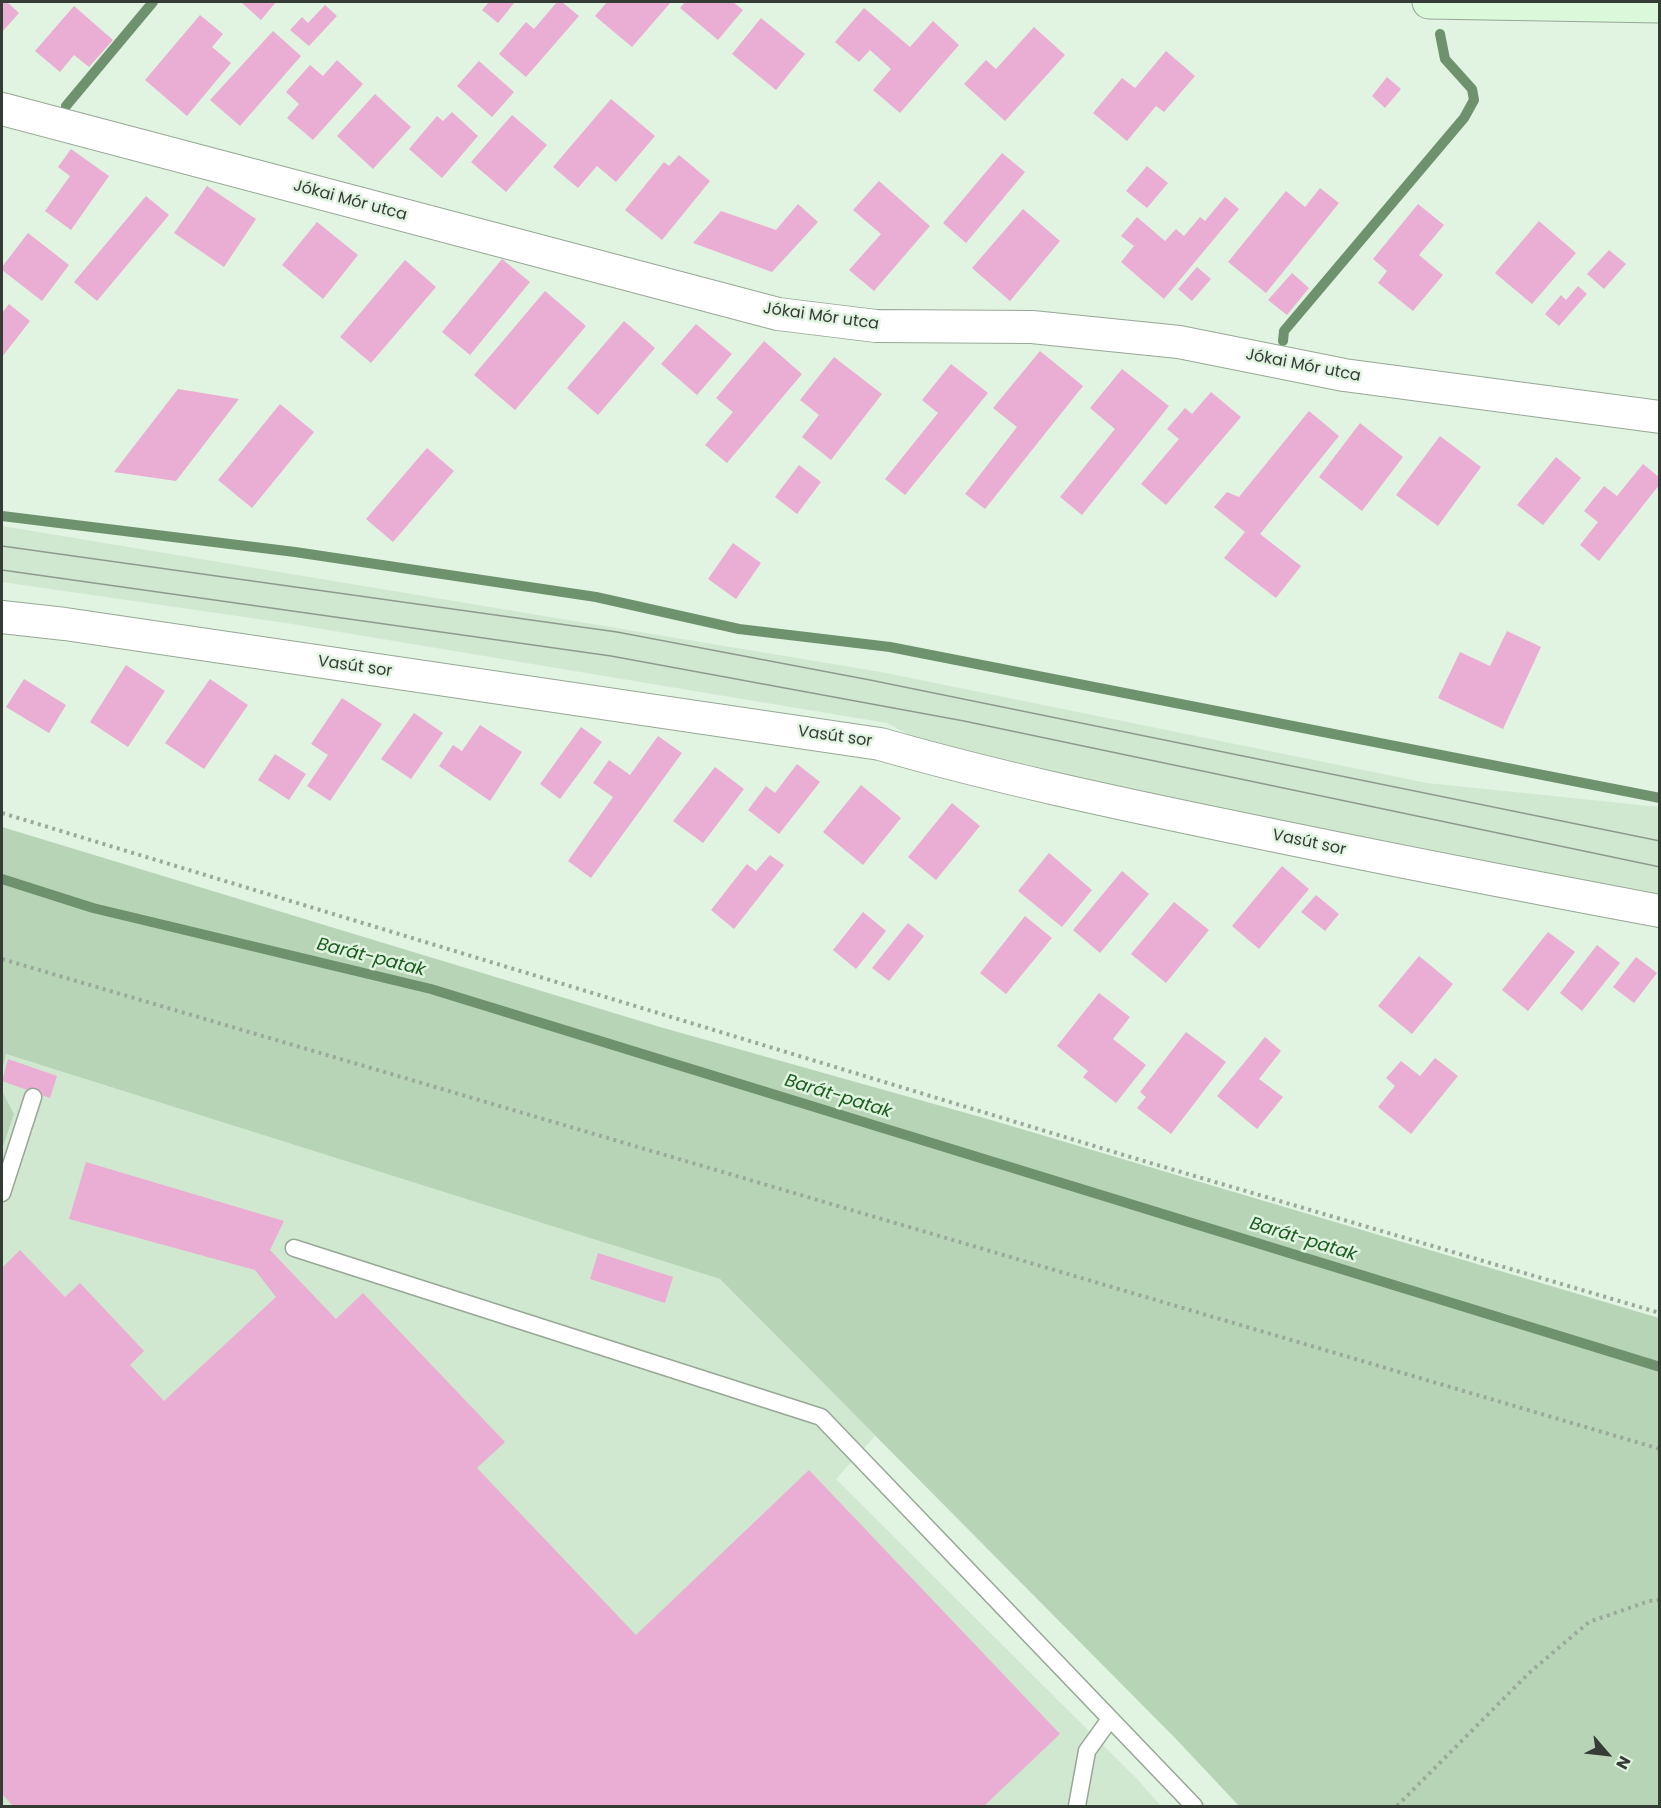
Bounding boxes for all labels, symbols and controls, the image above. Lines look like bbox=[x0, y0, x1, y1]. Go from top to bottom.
street label: Jókai Mór utca bbox=[291, 177, 409, 225]
street label: Jókai Mór utca bbox=[762, 299, 880, 335]
street label: Jókai Mór utca bbox=[1244, 345, 1362, 387]
street label: Vasút sor bbox=[317, 652, 393, 682]
street label: Vasút sor bbox=[797, 722, 873, 752]
street label: Vasút sor bbox=[1270, 826, 1348, 860]
water label: Barát-patak bbox=[315, 934, 427, 982]
water label: Barát-patak bbox=[782, 1070, 894, 1124]
water label: Barát-patak bbox=[1247, 1213, 1359, 1267]
north arrow bbox=[1577, 1724, 1637, 1784]
text: N bbox=[1610, 1752, 1636, 1773]

